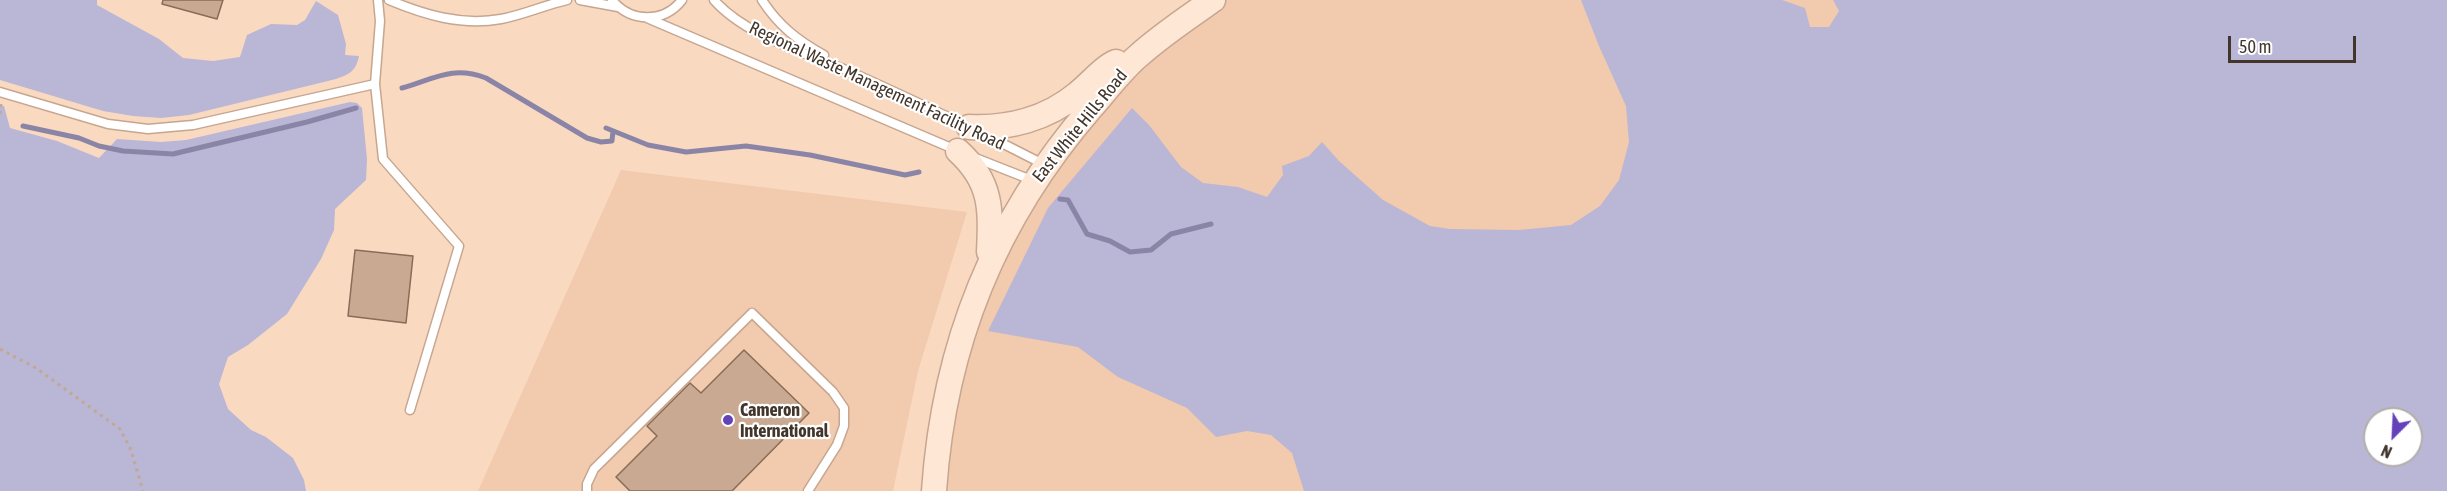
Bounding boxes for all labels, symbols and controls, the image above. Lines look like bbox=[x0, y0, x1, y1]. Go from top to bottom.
street label: Regional Waste Management Facility Road bbox=[746, 17, 1008, 155]
scale bar bbox=[2231, 24, 2358, 62]
text: 50 m bbox=[2239, 36, 2271, 57]
street label: East White Hills Road bbox=[1028, 65, 1132, 187]
place label: Cameron International bbox=[740, 399, 829, 442]
north arrow bbox=[2363, 407, 2423, 467]
marker: Cameron International bbox=[721, 413, 735, 427]
text: N bbox=[2379, 441, 2394, 462]

